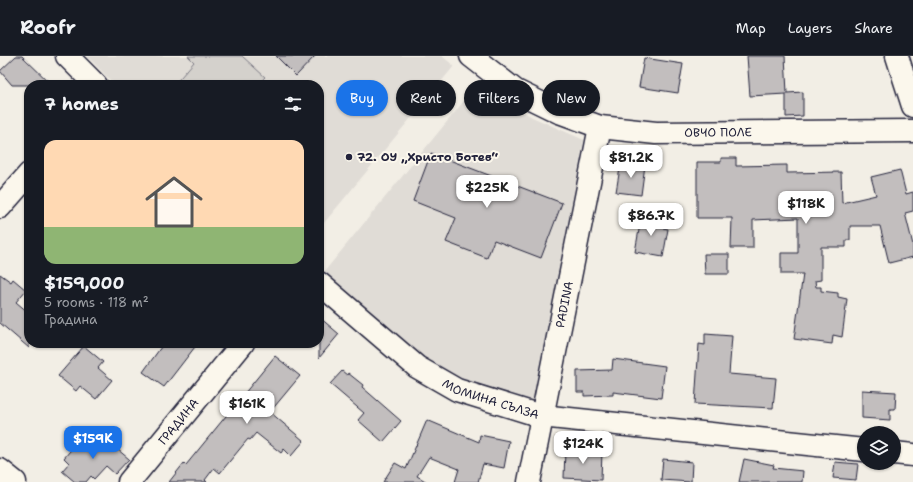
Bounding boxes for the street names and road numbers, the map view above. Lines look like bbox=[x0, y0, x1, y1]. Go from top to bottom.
street label: ОВЧО ПОЛЕ bbox=[684, 124, 752, 141]
street label: PADINA bbox=[552, 279, 577, 329]
street label: МОМИНА СЪЛЗА bbox=[439, 375, 541, 423]
street label: ГРАДИНА bbox=[155, 395, 202, 448]

